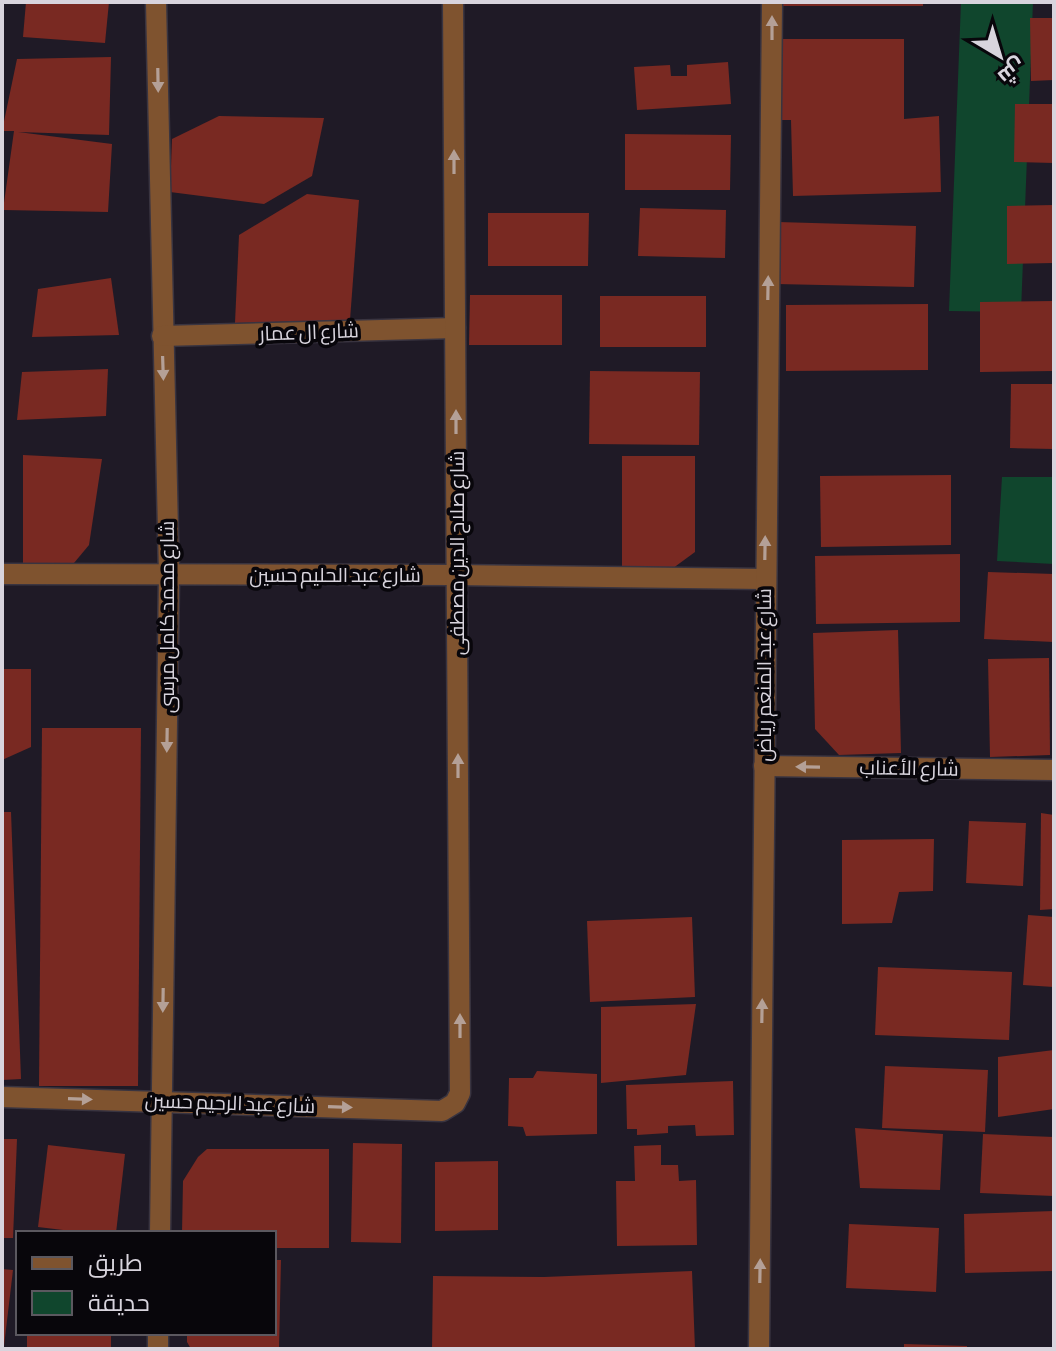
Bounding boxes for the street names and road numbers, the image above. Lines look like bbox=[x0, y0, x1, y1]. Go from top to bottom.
street label: شارع ال عمار bbox=[258, 318, 359, 348]
street label: شارع صلاح الدين مصطفى bbox=[445, 451, 471, 655]
street label: شارع محمد كامل مرسى bbox=[155, 521, 181, 713]
street label: شارع عبد الحليم حسين bbox=[249, 563, 421, 589]
street label: شارع عبد المنعم رياض bbox=[752, 588, 778, 762]
street label: شارع الأعناب bbox=[859, 755, 959, 783]
street label: شارع عبد الرحيم حسين bbox=[144, 1088, 316, 1120]

